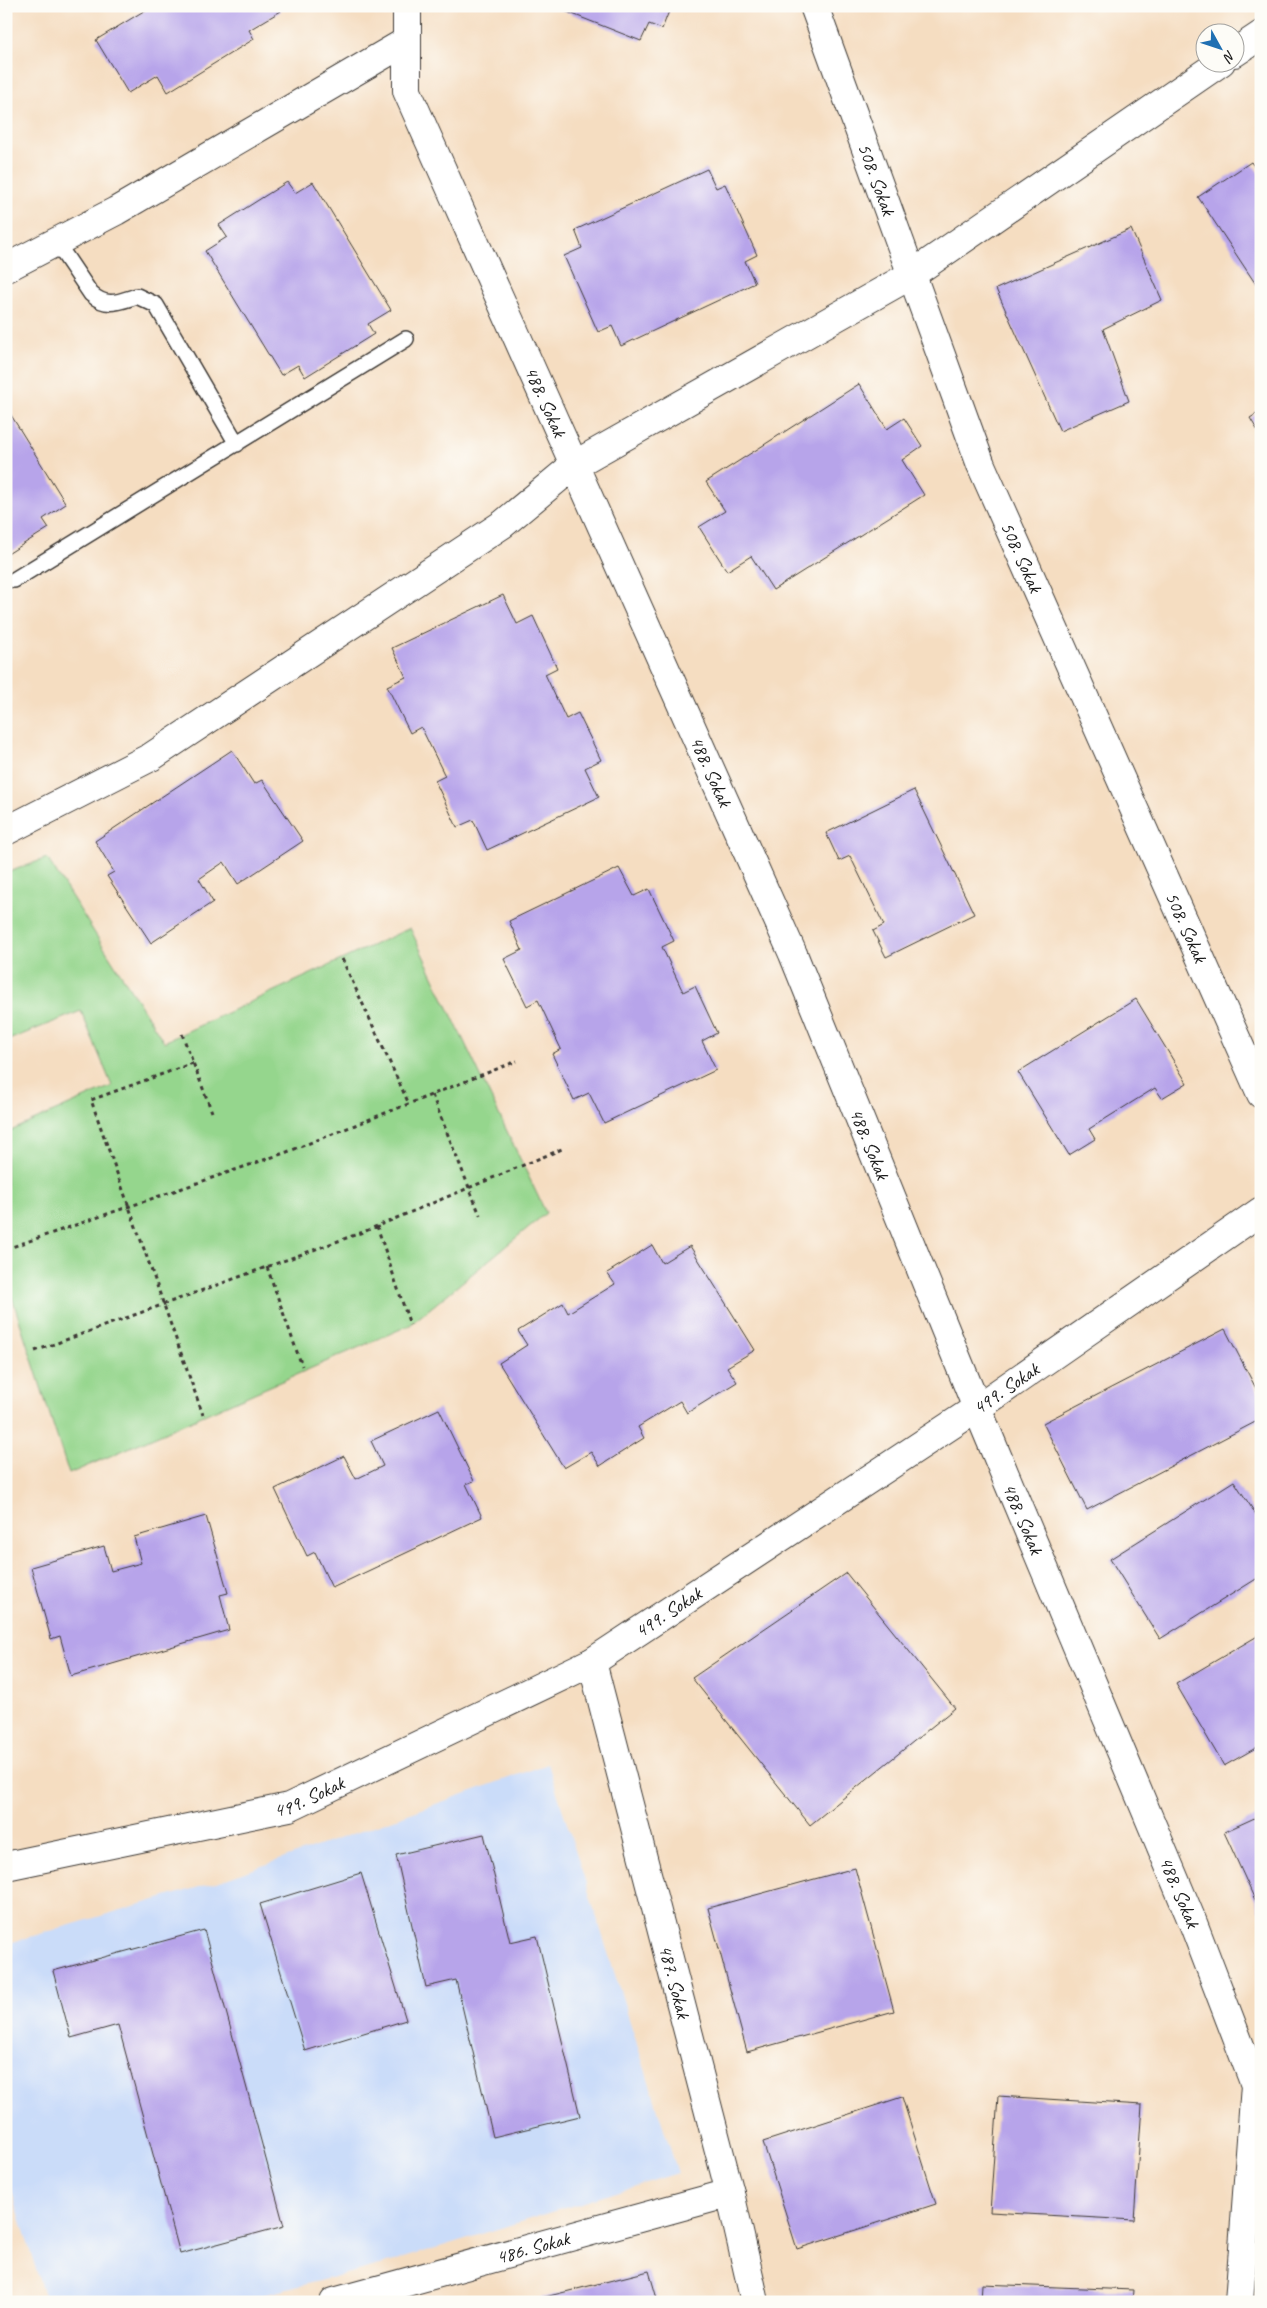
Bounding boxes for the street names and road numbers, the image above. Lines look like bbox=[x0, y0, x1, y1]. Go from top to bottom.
street label: 508. Sokak bbox=[852, 140, 902, 220]
street label: 488. Sokak bbox=[519, 362, 573, 442]
street label: 508. Sokak bbox=[995, 518, 1049, 598]
street label: 488. Sokak bbox=[684, 732, 738, 812]
street label: 508. Sokak bbox=[1159, 888, 1214, 968]
street label: 488. Sokak bbox=[844, 1104, 896, 1185]
street label: 499. Sokak bbox=[968, 1356, 1045, 1420]
street label: 488. Sokak bbox=[997, 1479, 1050, 1560]
street label: 499. Sokak bbox=[630, 1580, 708, 1643]
street label: 499. Sokak bbox=[271, 1770, 350, 1823]
street label: 488. Sokak bbox=[1153, 1853, 1206, 1933]
street label: 487. Sokak bbox=[653, 1942, 696, 2023]
street label: 486. Sokak bbox=[493, 2225, 574, 2270]

